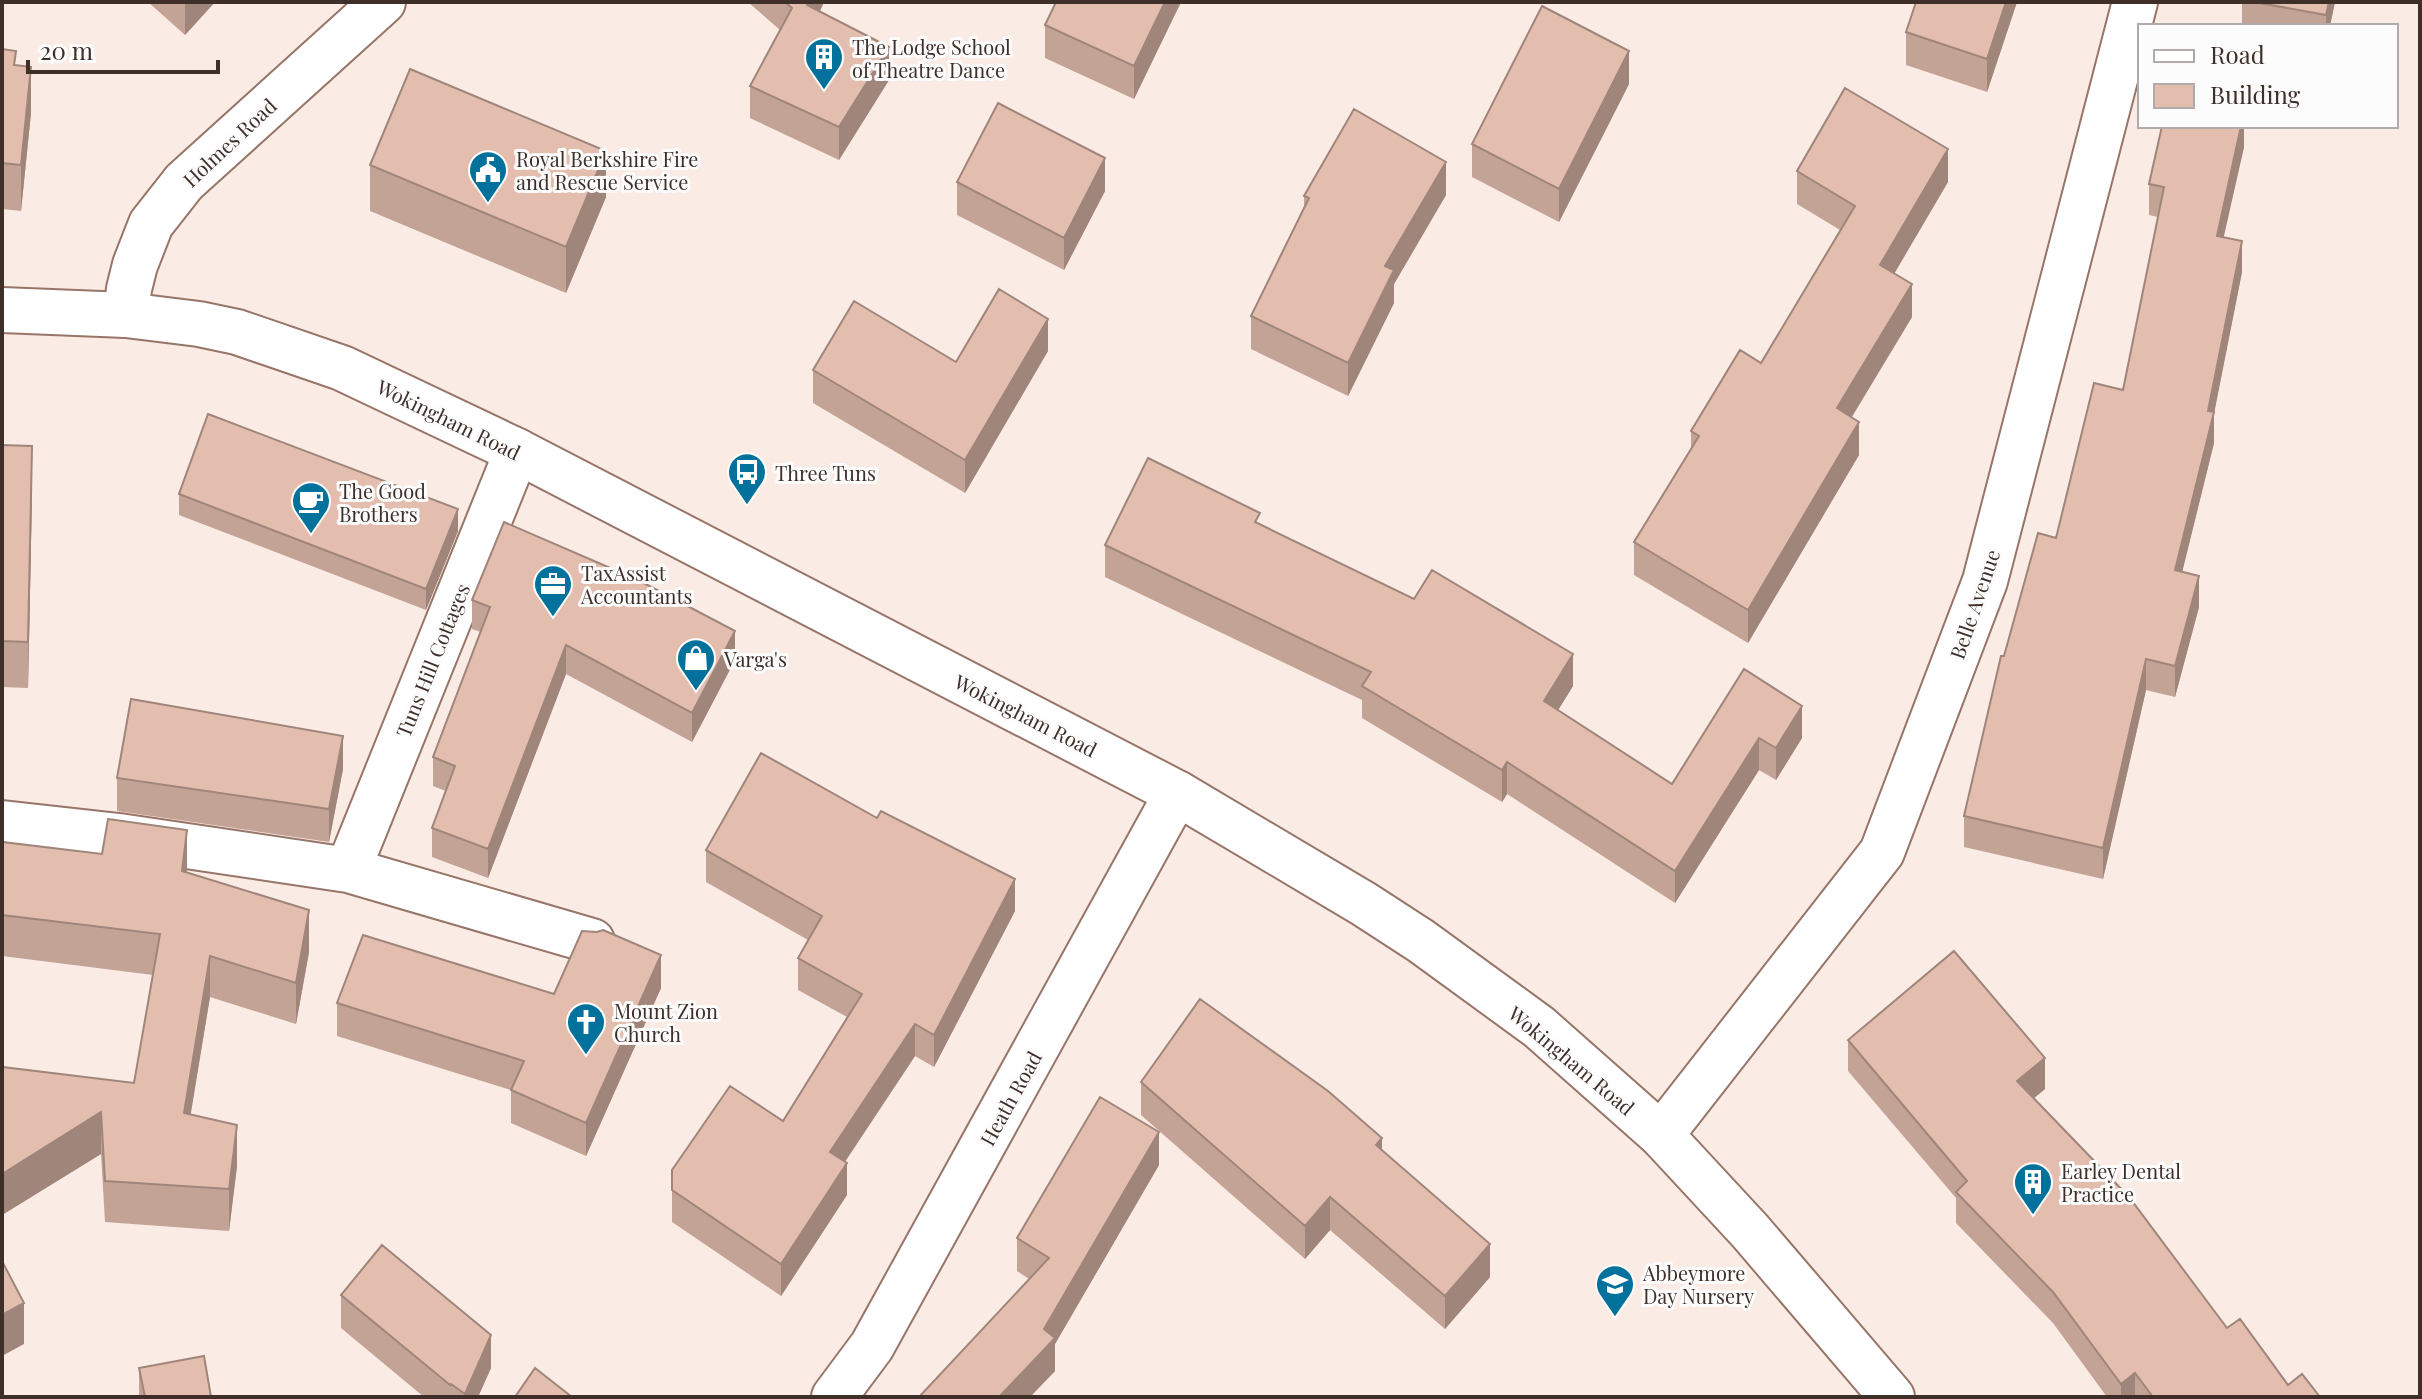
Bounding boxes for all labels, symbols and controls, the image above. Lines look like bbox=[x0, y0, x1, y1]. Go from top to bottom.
scale bar bbox=[28, 24, 218, 74]
legend bbox=[2138, 24, 2398, 128]
place label: The Lodge School of Theatre Dance bbox=[852, 33, 1011, 83]
text: 20 m bbox=[40, 34, 93, 66]
building icon: The Lodge School of Theatre Dance bbox=[803, 36, 845, 91]
text: Road bbox=[2210, 38, 2265, 70]
text: Building bbox=[2210, 78, 2301, 110]
street label: Holmes Road bbox=[176, 91, 282, 192]
place label: Royal Berkshire Fire and Rescue Service bbox=[516, 145, 698, 195]
public building icon: Royal Berkshire Fire and Rescue Service bbox=[467, 149, 509, 204]
street label: Wokingham Road bbox=[372, 372, 526, 466]
bus stop icon: Three Tuns bbox=[726, 451, 768, 506]
place label: Three Tuns bbox=[775, 459, 876, 486]
place label: The Good Brothers bbox=[339, 477, 426, 527]
cafe icon: The Good Brothers bbox=[290, 480, 332, 535]
street label: Belle Avenue bbox=[1943, 546, 2005, 662]
place label: TaxAssist Accountants bbox=[580, 559, 693, 609]
office icon: TaxAssist Accountants bbox=[532, 563, 574, 618]
street label: Tuns Hill Cottages bbox=[389, 579, 475, 741]
shop icon: Varga's bbox=[675, 637, 717, 692]
place label: Varga's bbox=[723, 645, 787, 672]
street label: Wokingham Road bbox=[949, 667, 1102, 763]
place label: Mount Zion Church bbox=[614, 997, 718, 1047]
street label: Wokingham Road bbox=[1503, 999, 1641, 1121]
church icon: Mount Zion Church bbox=[565, 1001, 607, 1056]
street label: Heath Road bbox=[973, 1046, 1047, 1150]
place label: Earley Dental Practice bbox=[2061, 1157, 2181, 1207]
building icon: Earley Dental Practice bbox=[2012, 1161, 2054, 1216]
place label: Abbeymore Day Nursery bbox=[1642, 1259, 1754, 1309]
school or university icon: Abbeymore Day Nursery bbox=[1594, 1263, 1636, 1318]

